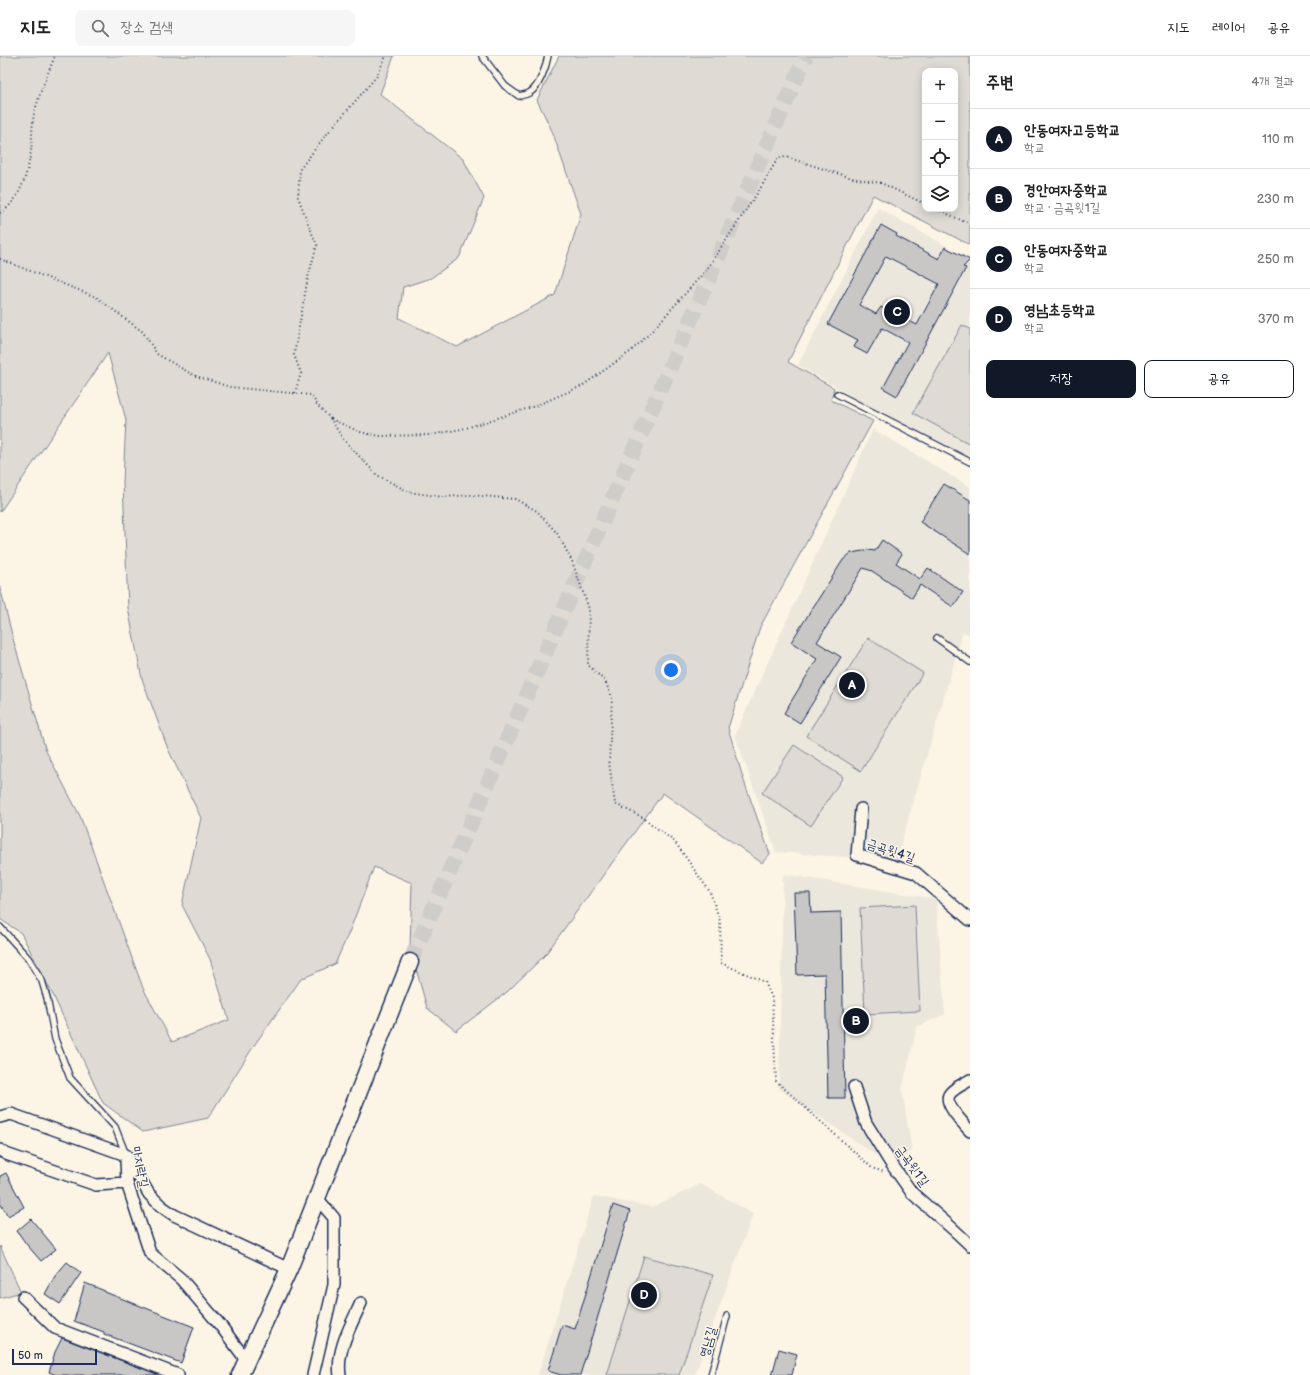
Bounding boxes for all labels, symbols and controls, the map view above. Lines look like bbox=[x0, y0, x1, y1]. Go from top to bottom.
search box bbox=[75, 10, 355, 46]
text: 지도 bbox=[20, 16, 51, 39]
icon: search bbox=[89, 17, 111, 39]
text: 장소 검색 bbox=[121, 18, 173, 37]
text: 지도 bbox=[1167, 19, 1190, 36]
text: 레이어 bbox=[1212, 19, 1245, 36]
text: 공유 bbox=[1267, 19, 1290, 36]
map controls bbox=[922, 68, 958, 212]
button: + bbox=[922, 68, 958, 104]
text: 주변 bbox=[986, 73, 1013, 93]
text: 4개 결과 bbox=[1251, 74, 1294, 90]
button: − bbox=[922, 104, 958, 140]
text: 안동여자고등학교 bbox=[1024, 121, 1121, 140]
text: A bbox=[995, 131, 1003, 147]
text: 110 m bbox=[1262, 131, 1294, 147]
button: locate bbox=[922, 140, 958, 176]
text: 학교 bbox=[1024, 140, 1045, 156]
button: layers bbox=[922, 176, 958, 212]
text: 경안여자중학교 bbox=[1024, 181, 1109, 200]
text: B bbox=[994, 191, 1004, 207]
text: 230 m bbox=[1257, 191, 1294, 207]
text: 학교 · 금곡윗1길 bbox=[1024, 200, 1100, 216]
text: 안동여자중학교 bbox=[1024, 241, 1109, 260]
text: C bbox=[994, 251, 1004, 267]
text: 250 m bbox=[1257, 251, 1294, 267]
text: 학교 bbox=[1024, 260, 1045, 276]
pin: C bbox=[884, 297, 910, 327]
text: 영남초등학교 bbox=[1024, 301, 1096, 320]
text: D bbox=[994, 311, 1004, 327]
text: 370 m bbox=[1258, 311, 1294, 327]
text: 학교 bbox=[1024, 320, 1045, 336]
button: 저장 bbox=[986, 360, 1136, 398]
button: 공유 bbox=[1144, 360, 1294, 398]
your location bbox=[661, 660, 681, 680]
pin: A bbox=[839, 670, 865, 700]
street label: 금곡윗4길 bbox=[865, 836, 917, 866]
pin: B bbox=[843, 1006, 869, 1036]
street label: 금곡윗1길 bbox=[892, 1142, 932, 1190]
street label: 마지락길 bbox=[128, 1145, 152, 1189]
pin: D bbox=[631, 1280, 657, 1310]
street label: 영남길 bbox=[696, 1325, 720, 1359]
scale bar bbox=[12, 1347, 97, 1366]
text: 50 m bbox=[18, 1349, 43, 1362]

